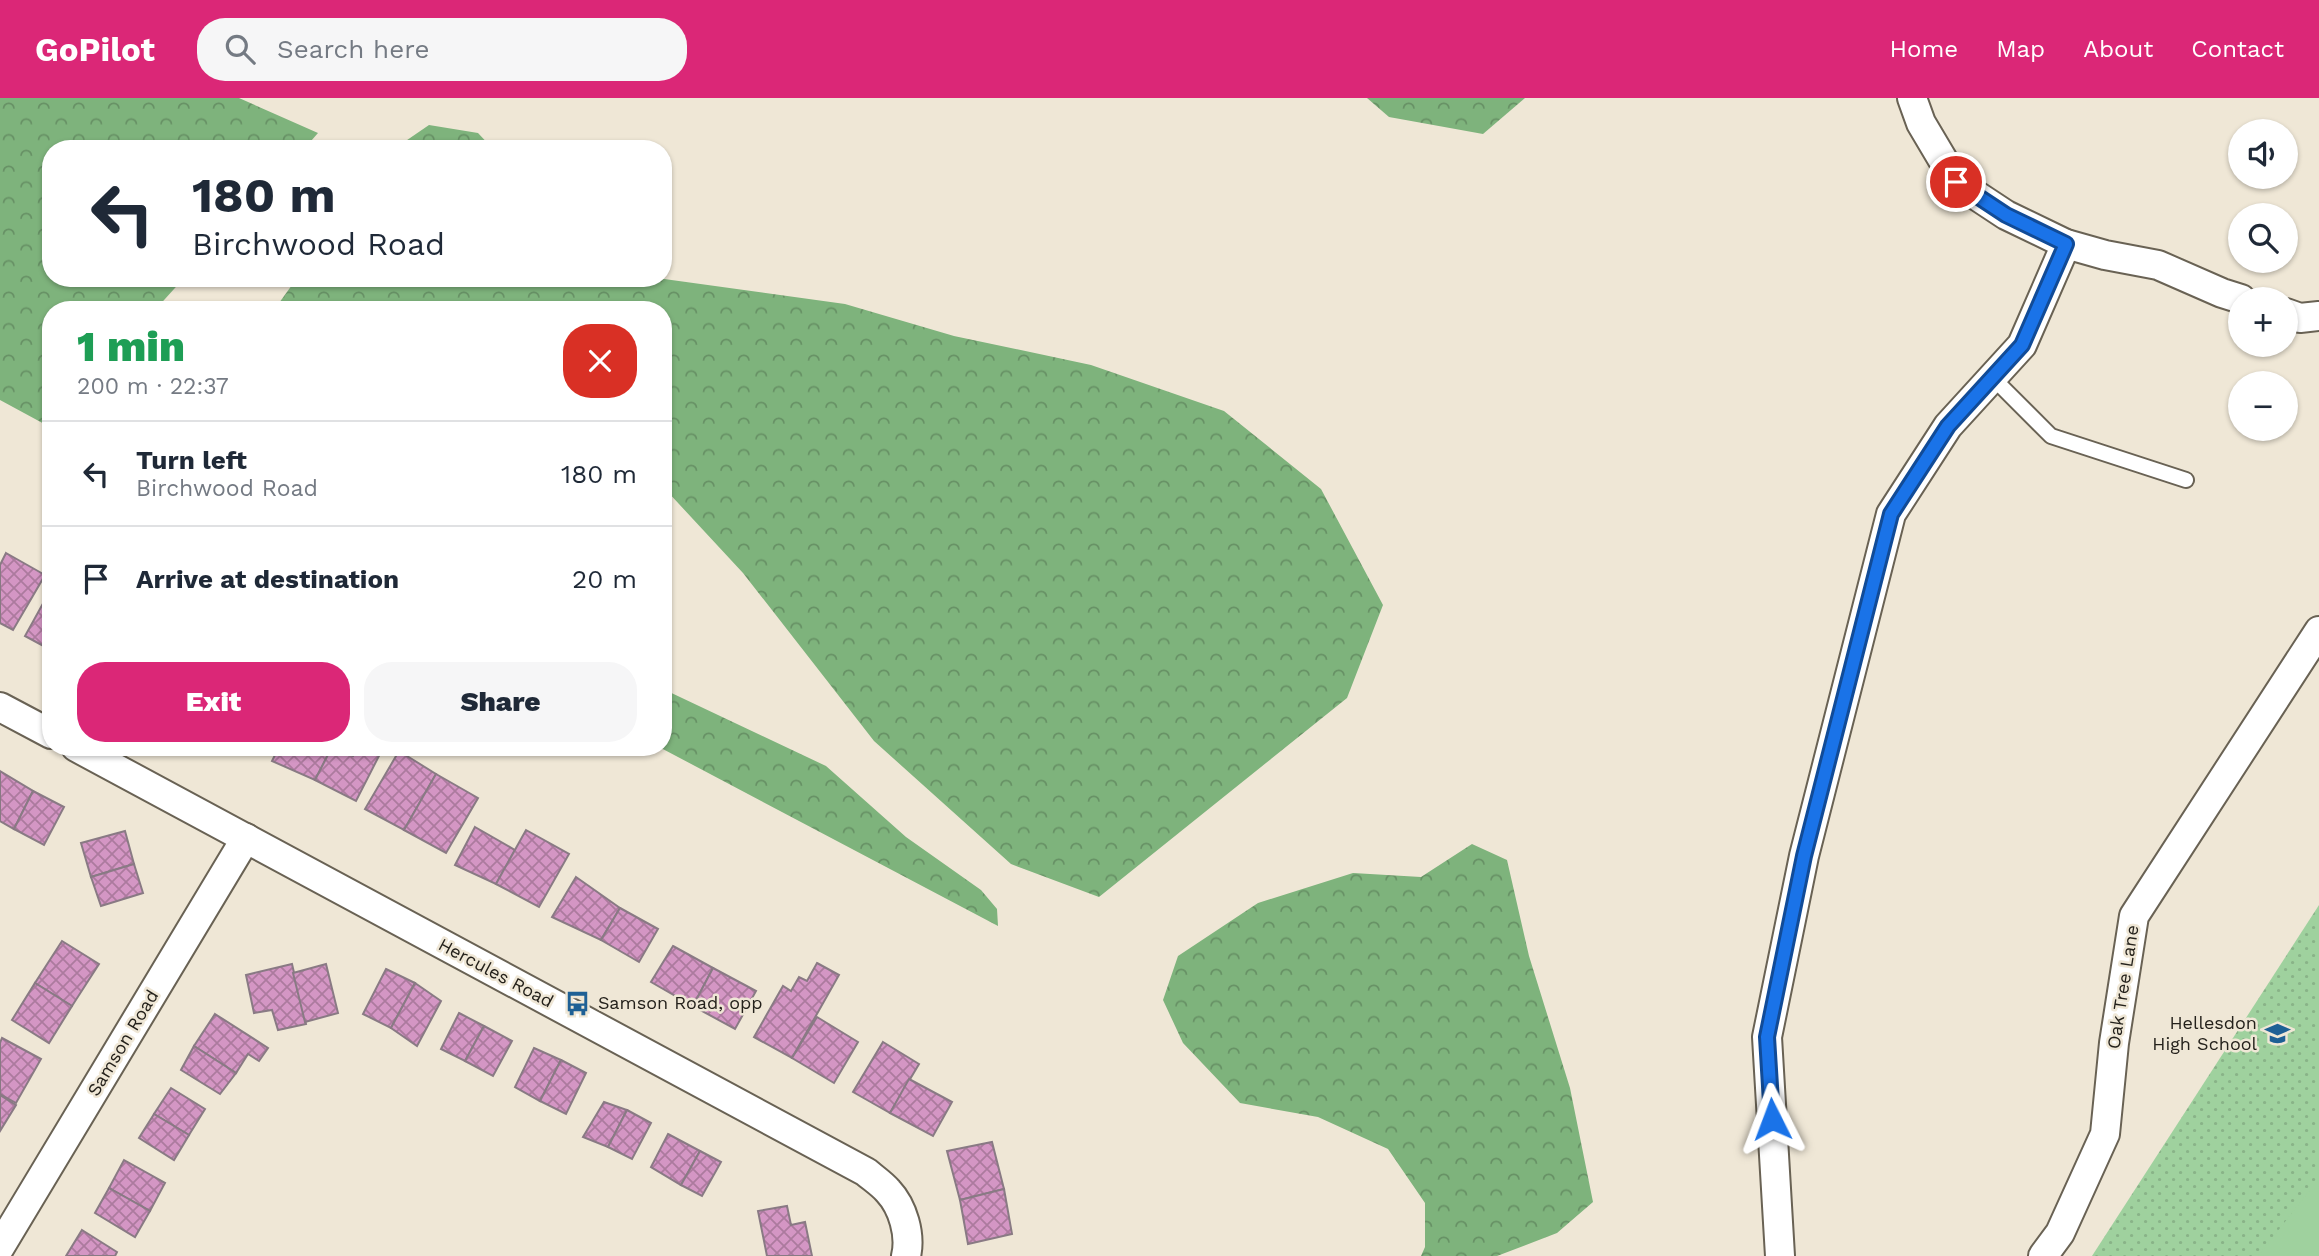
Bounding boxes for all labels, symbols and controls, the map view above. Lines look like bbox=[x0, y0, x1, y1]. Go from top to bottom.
search box bbox=[197, 18, 687, 81]
text: GoPilot bbox=[35, 30, 155, 69]
icon: search bbox=[221, 30, 259, 68]
text: Search here bbox=[277, 34, 429, 64]
text: Home bbox=[1890, 35, 1958, 63]
text: Map bbox=[1996, 35, 2045, 63]
text: About bbox=[2083, 35, 2153, 63]
text: Contact bbox=[2191, 35, 2284, 63]
map controls bbox=[2228, 119, 2298, 441]
button: sound bbox=[2228, 119, 2298, 189]
pin bbox=[1926, 152, 1986, 212]
icon: arrive bbox=[1937, 163, 1975, 201]
text: 180 m bbox=[192, 166, 336, 224]
icon: left bbox=[77, 168, 168, 259]
button: search bbox=[2228, 203, 2298, 273]
text: Birchwood Road bbox=[192, 225, 445, 263]
button: + bbox=[2228, 287, 2298, 357]
text: 1 min bbox=[77, 322, 185, 371]
button: close bbox=[563, 324, 637, 398]
button: − bbox=[2228, 371, 2298, 441]
text: 200 m · 22:37 bbox=[77, 373, 229, 400]
text: Turn left bbox=[136, 445, 247, 475]
icon: left bbox=[77, 455, 115, 493]
text: 180 m bbox=[561, 459, 637, 489]
text: Birchwood Road bbox=[136, 475, 318, 502]
icon: arrive bbox=[77, 560, 115, 598]
text: Arrive at destination bbox=[136, 564, 399, 594]
text: 20 m bbox=[572, 564, 637, 594]
button: Exit bbox=[77, 662, 350, 742]
button: Share bbox=[364, 662, 637, 742]
street label: Oak Tree Lane bbox=[2102, 923, 2143, 1050]
street label: Hercules Road bbox=[435, 933, 557, 1012]
street label: Samson Road bbox=[83, 986, 163, 1100]
bus stop icon: Samson Road, opp bbox=[564, 989, 592, 1017]
place label: Samson Road, opp bbox=[598, 992, 763, 1013]
place label: Hellesdon High School bbox=[2152, 1012, 2257, 1054]
school or university icon: Hellesdon High School bbox=[2263, 1019, 2291, 1047]
position arrow bbox=[1735, 1082, 1809, 1156]

